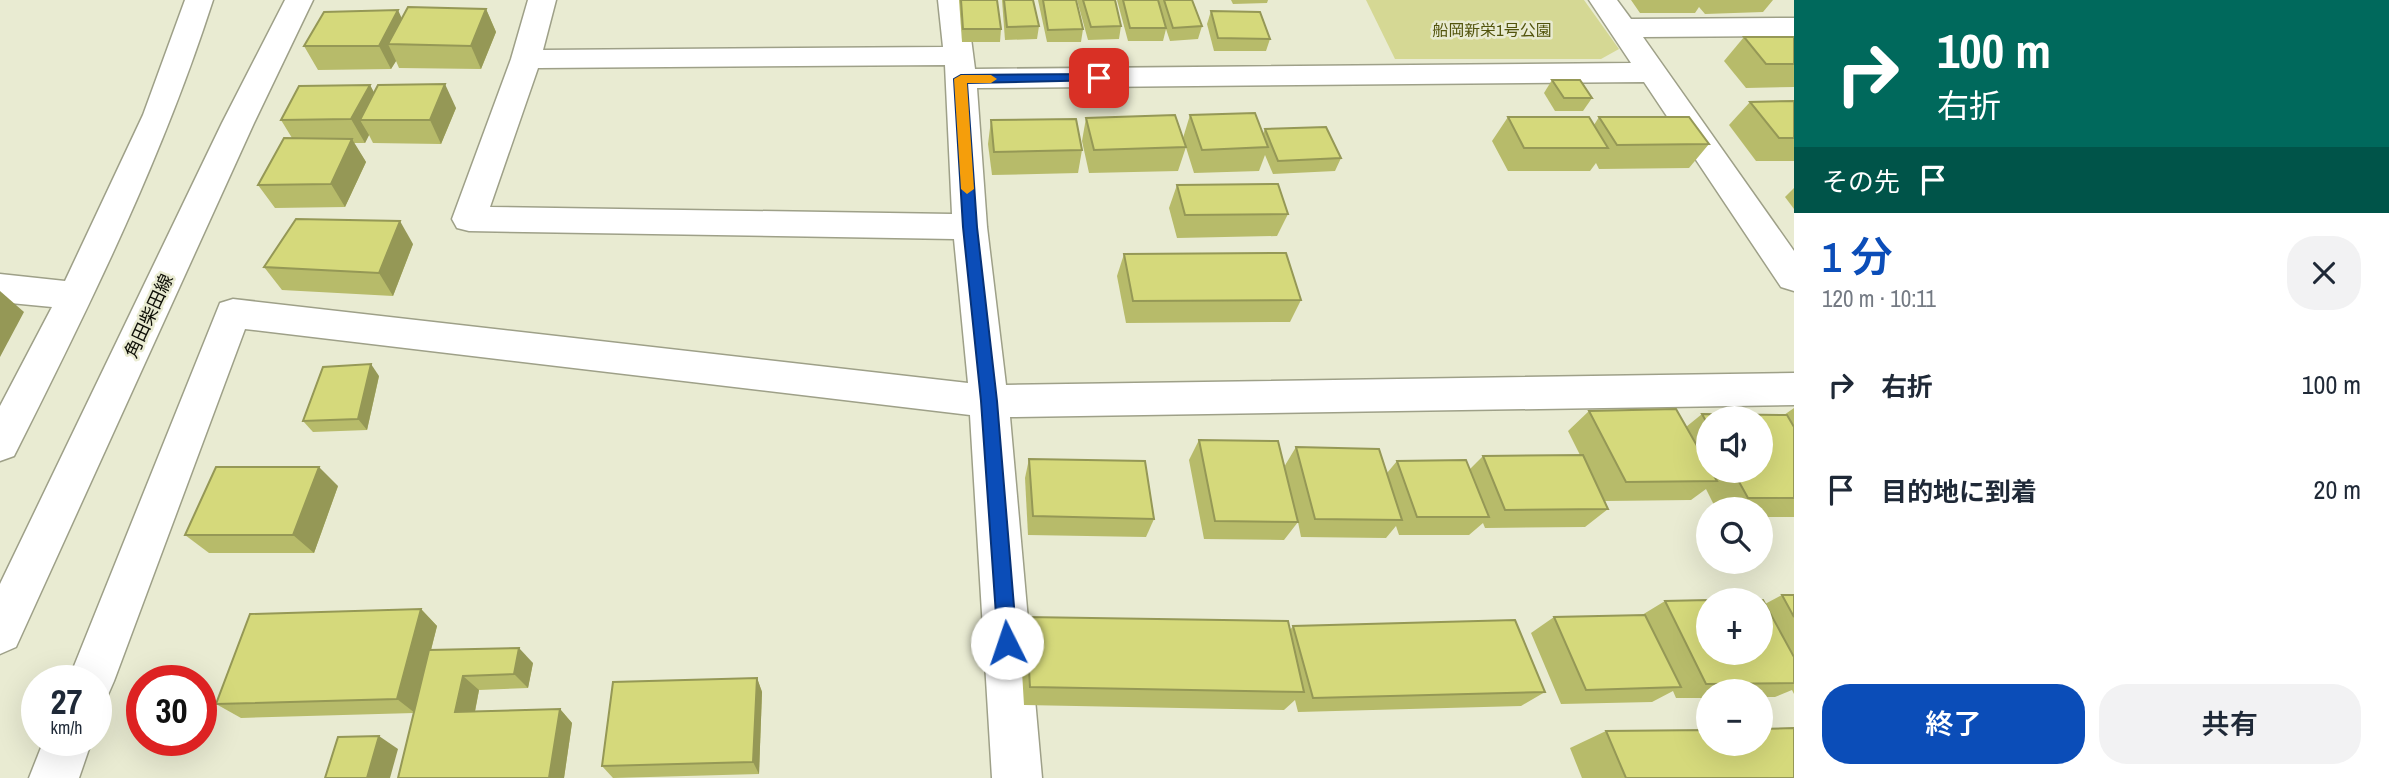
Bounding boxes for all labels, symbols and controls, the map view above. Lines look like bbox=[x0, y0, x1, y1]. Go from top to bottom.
text: 100 m bbox=[1937, 17, 2051, 83]
park label: 船岡新栄1号公園 bbox=[1432, 19, 1552, 41]
icon: right bbox=[1822, 28, 1913, 119]
pin bbox=[1069, 48, 1129, 108]
icon: arrive bbox=[1080, 59, 1118, 97]
text: 右折 bbox=[1937, 84, 2001, 127]
icon: arrive bbox=[1914, 161, 1952, 199]
text: その先 bbox=[1822, 164, 1900, 199]
text: 1 分 bbox=[1822, 229, 1893, 285]
button: close bbox=[2287, 236, 2361, 310]
street label: 角田柴田線 bbox=[118, 270, 179, 362]
text: 120 m · 10:11 bbox=[1822, 283, 1936, 314]
icon: right bbox=[1822, 366, 1860, 404]
text: 100 m bbox=[2302, 367, 2361, 402]
text: 右折 bbox=[1881, 369, 1933, 404]
map controls bbox=[1696, 406, 1773, 756]
button: sound bbox=[1696, 406, 1773, 483]
icon: arrive bbox=[1822, 471, 1860, 509]
text: 20 m bbox=[2314, 472, 2361, 507]
text: 目的地に到着 bbox=[1881, 474, 2037, 509]
button: search bbox=[1696, 497, 1773, 574]
button: + bbox=[1696, 588, 1773, 665]
position arrow bbox=[970, 606, 1044, 680]
speed limit sign: 30 bbox=[126, 665, 217, 756]
text: 27 bbox=[51, 678, 82, 725]
button: − bbox=[1696, 679, 1773, 756]
button: 終了 bbox=[1822, 684, 2085, 764]
button: 共有 bbox=[2099, 684, 2361, 764]
text: km/h bbox=[51, 715, 83, 740]

